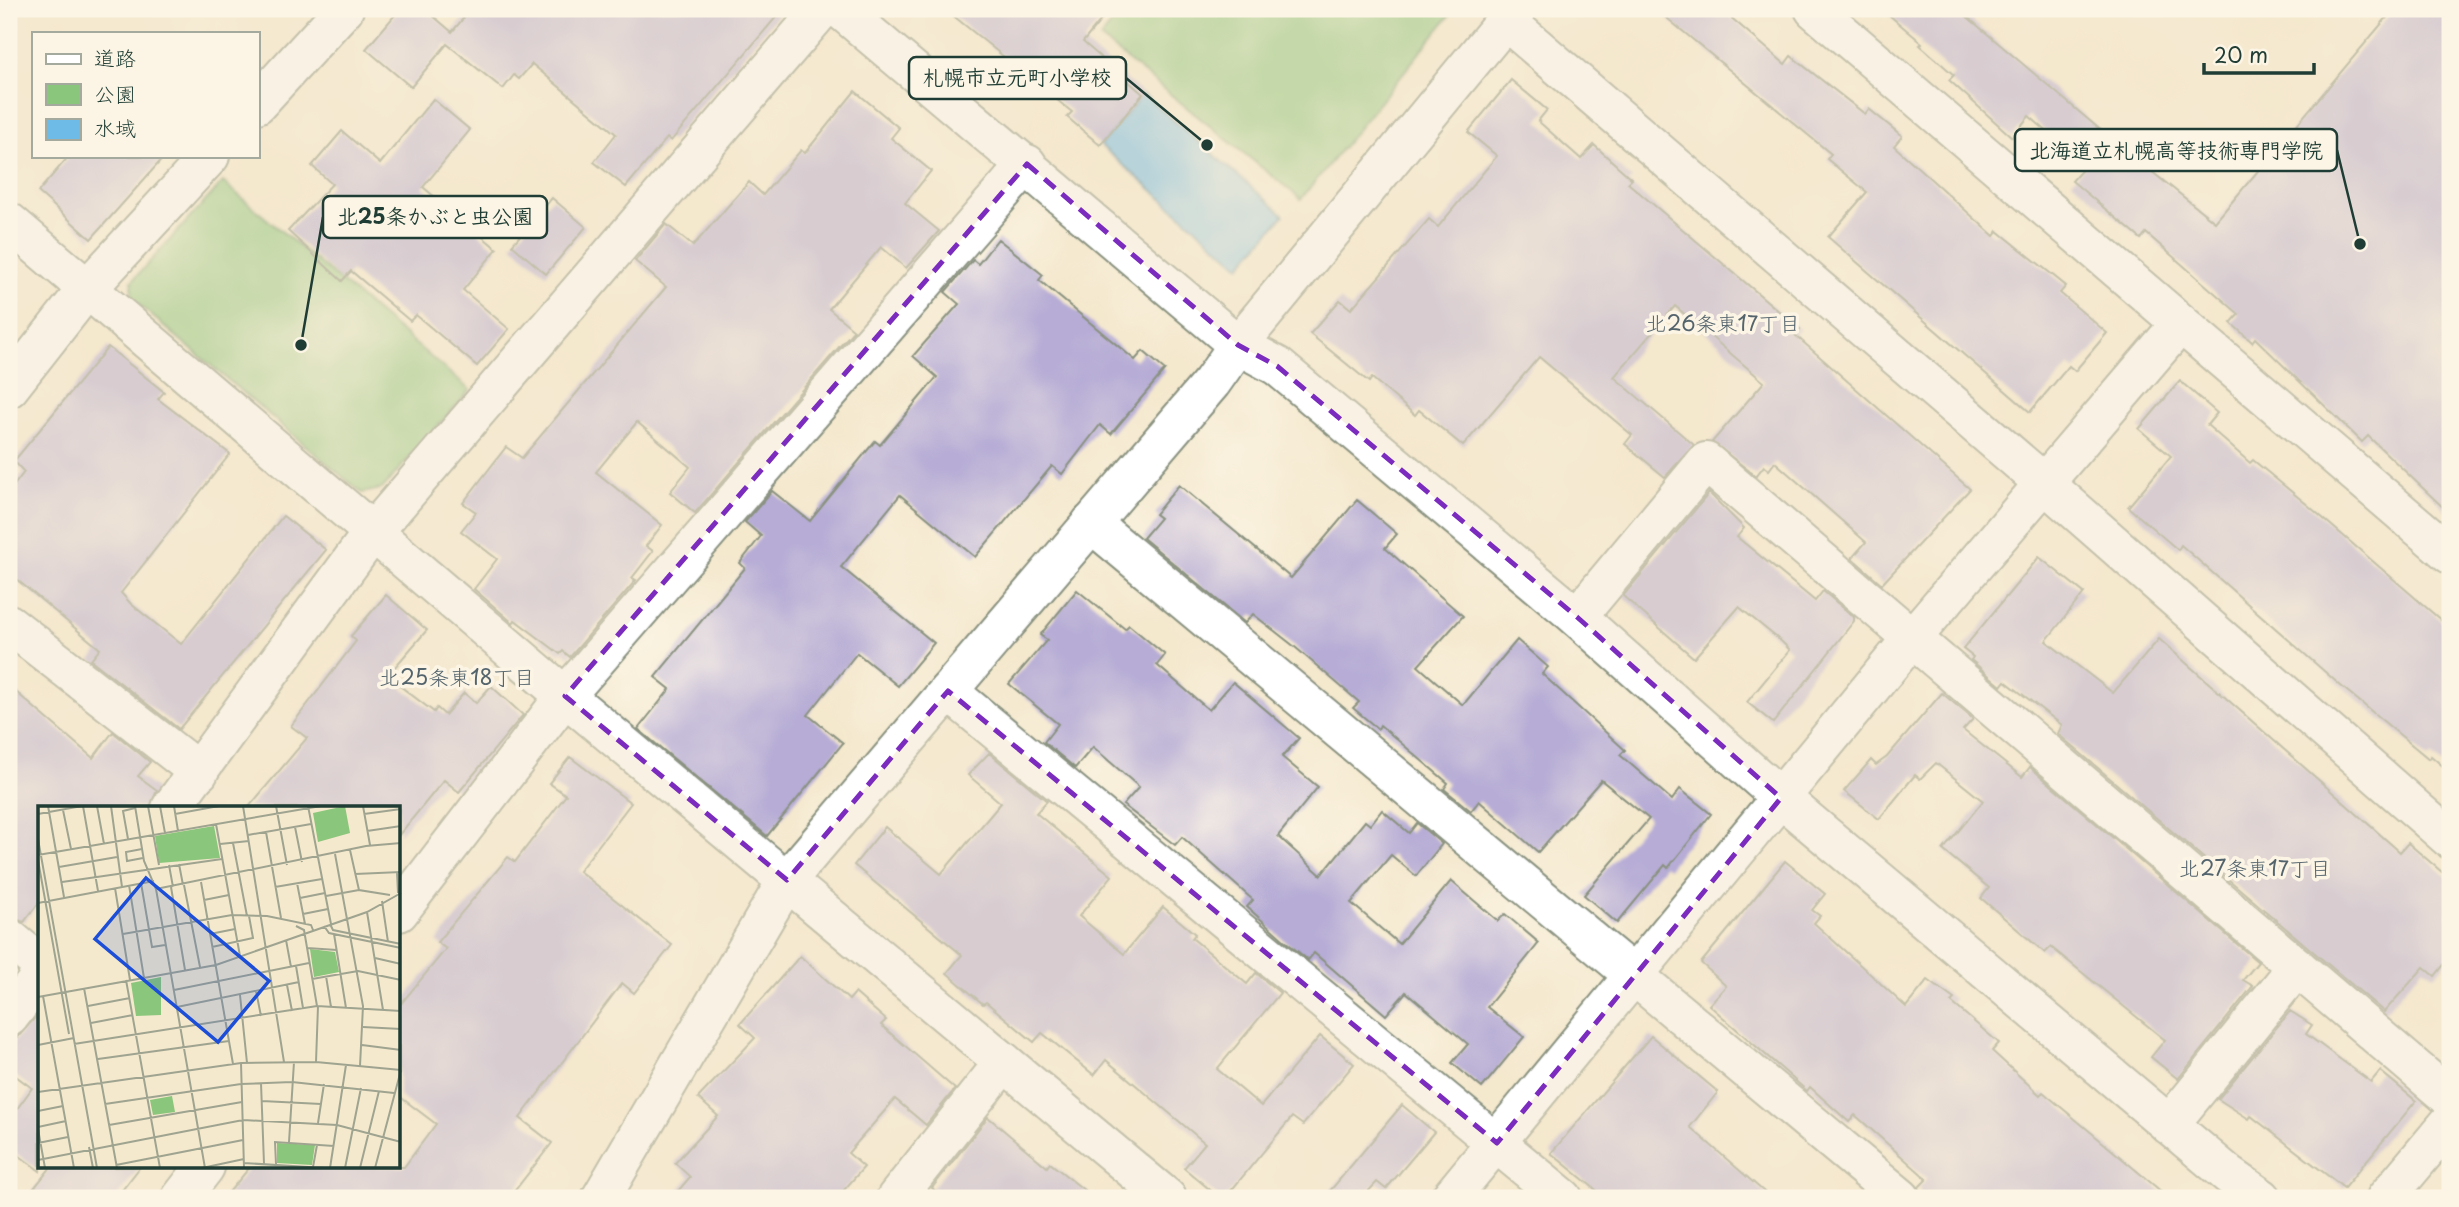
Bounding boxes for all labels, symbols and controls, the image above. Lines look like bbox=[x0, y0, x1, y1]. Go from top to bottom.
legend bbox=[32, 32, 259, 158]
scale bar bbox=[2204, 32, 2314, 76]
text: 20 m bbox=[2214, 38, 2268, 70]
text: 道路 bbox=[94, 41, 136, 73]
callout: 札幌市立元町小学校 bbox=[909, 57, 1126, 99]
text: 札幌市立元町小学校 bbox=[923, 60, 1112, 92]
text: 公園 bbox=[94, 77, 136, 109]
text: 水域 bbox=[94, 111, 136, 143]
callout: 北海道立札幌高等技術専門学院 bbox=[2015, 129, 2337, 171]
text: 北海道立札幌高等技術専門学院 bbox=[2029, 133, 2323, 165]
callout: 北25条かぶと虫公園 bbox=[323, 196, 547, 238]
text: 北25条かぶと虫公園 bbox=[337, 199, 533, 231]
district label: 北26条東17丁目 bbox=[1646, 306, 1800, 338]
district label: 北25条東18丁目 bbox=[379, 660, 535, 692]
inset map bbox=[38, 806, 401, 1168]
district label: 北27条東17丁目 bbox=[2179, 851, 2331, 883]

